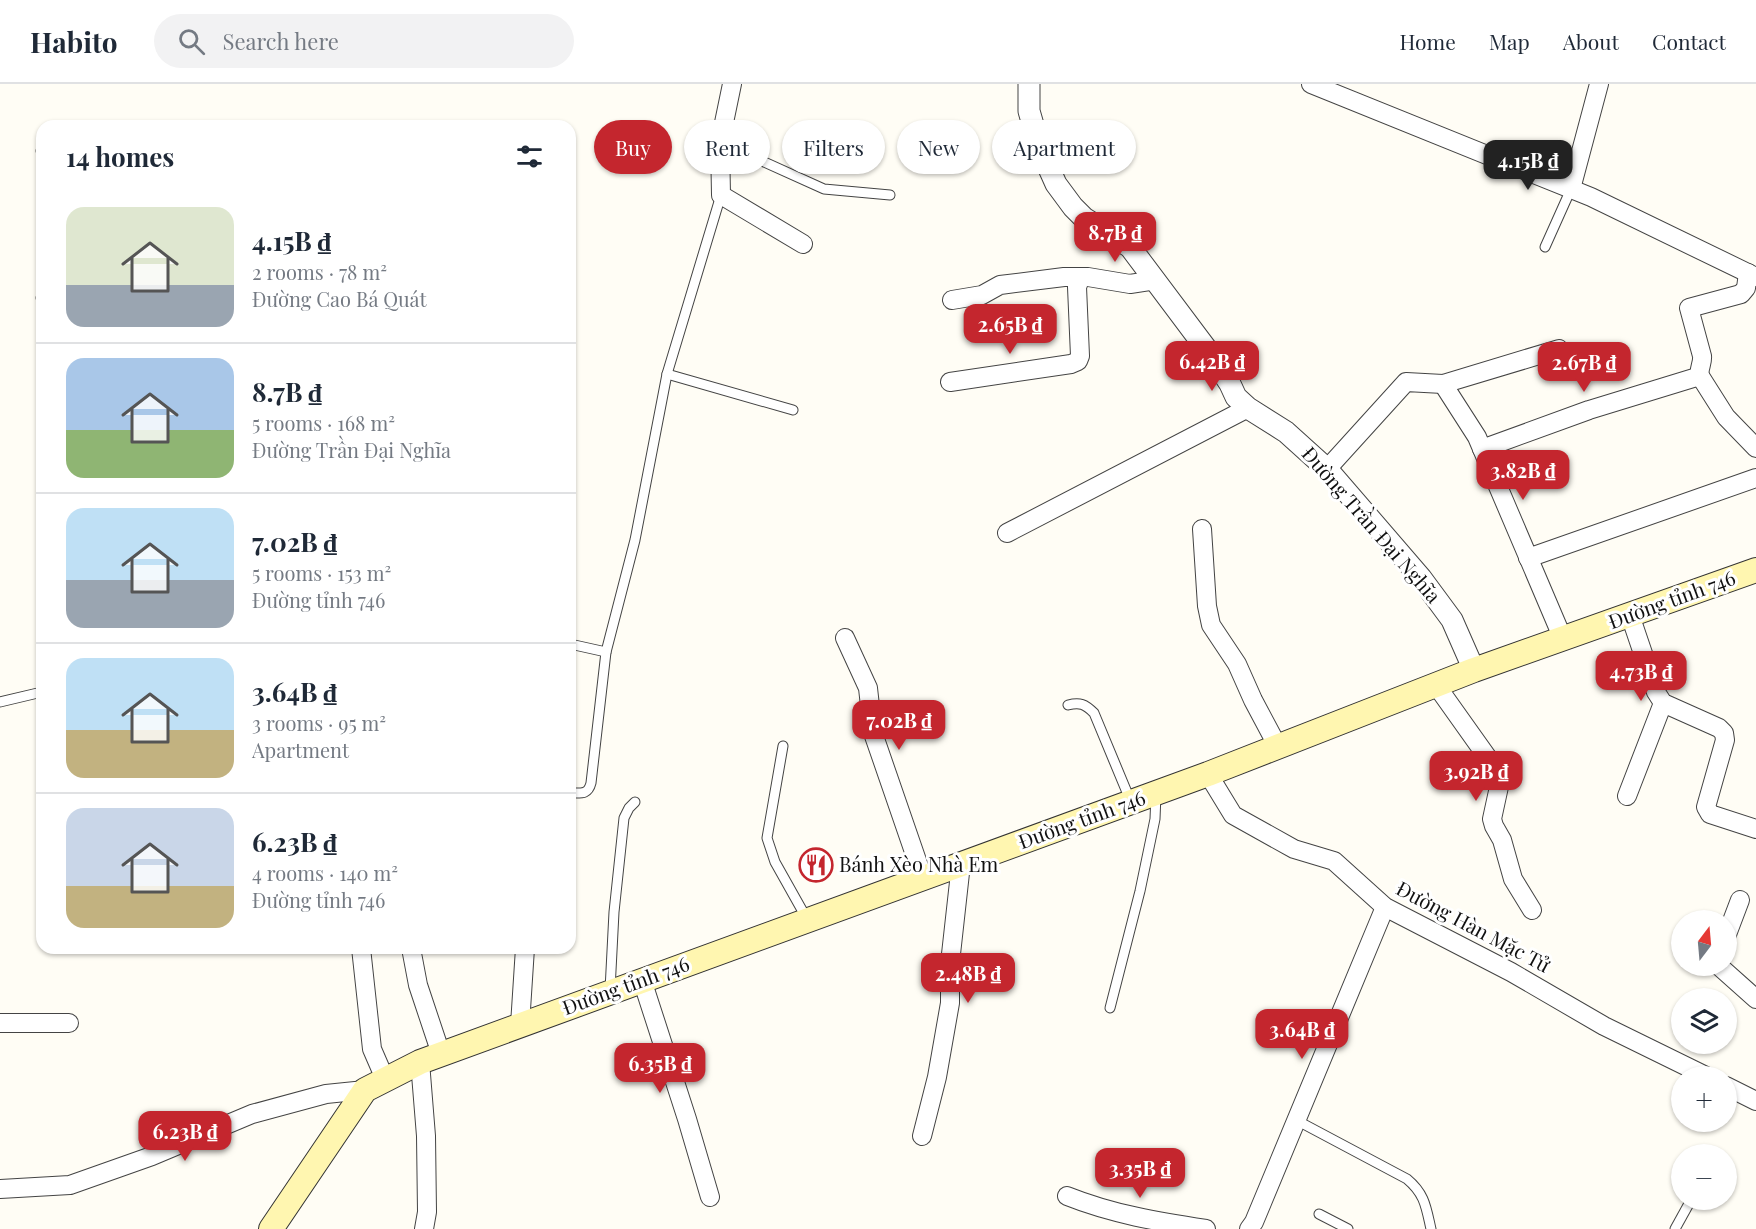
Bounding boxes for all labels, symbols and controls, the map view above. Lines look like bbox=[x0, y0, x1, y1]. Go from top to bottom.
search box bbox=[154, 14, 574, 68]
text: Habito bbox=[30, 23, 118, 60]
icon: search bbox=[175, 25, 208, 58]
text: Search here bbox=[223, 26, 339, 56]
text: Home bbox=[1400, 27, 1456, 55]
text: Map bbox=[1489, 27, 1530, 55]
text: About bbox=[1563, 27, 1619, 55]
text: Contact bbox=[1652, 27, 1726, 55]
chip: Buy bbox=[594, 120, 672, 174]
chip: Rent bbox=[684, 120, 770, 174]
chip: Filters bbox=[782, 120, 885, 174]
chip: New bbox=[897, 120, 980, 174]
chip: Apartment bbox=[992, 120, 1136, 174]
text: 14 homes bbox=[66, 139, 174, 174]
icon: filters bbox=[513, 140, 546, 173]
pin: 4.15B ₫ bbox=[1473, 140, 1583, 191]
text: 4.15B ₫ bbox=[1498, 146, 1558, 173]
pin: 8.7B ₫ bbox=[1066, 212, 1164, 263]
text: 8.7B ₫ bbox=[1088, 218, 1142, 245]
text: 4.15B ₫ bbox=[252, 223, 331, 258]
icon: home bbox=[114, 231, 186, 303]
text: 2 rooms · 78 m² bbox=[252, 258, 387, 285]
text: Đường Cao Bá Quát bbox=[252, 285, 427, 312]
pin: 2.65B ₫ bbox=[955, 304, 1065, 355]
text: 2.65B ₫ bbox=[978, 310, 1042, 337]
pin: 6.42B ₫ bbox=[1157, 341, 1267, 392]
pin: 2.67B ₫ bbox=[1529, 342, 1639, 393]
text: 6.42B ₫ bbox=[1179, 347, 1245, 374]
text: 2.67B ₫ bbox=[1552, 348, 1616, 375]
text: 8.7B ₫ bbox=[252, 374, 322, 409]
icon: home bbox=[114, 382, 186, 454]
text: 5 rooms · 168 m² bbox=[252, 409, 395, 436]
text: Đường Trần Đại Nghĩa bbox=[252, 436, 451, 463]
street label: Đường Trần Đại Nghĩa bbox=[1297, 439, 1448, 608]
pin: 3.82B ₫ bbox=[1468, 450, 1578, 501]
text: 3.82B ₫ bbox=[1490, 456, 1556, 483]
text: 7.02B ₫ bbox=[252, 524, 337, 559]
icon: home bbox=[114, 532, 186, 604]
text: 5 rooms · 153 m² bbox=[252, 559, 391, 586]
street label: Đường tỉnh 746 bbox=[1604, 563, 1739, 634]
text: Đường tỉnh 746 bbox=[252, 586, 385, 613]
pin: 4.73B ₫ bbox=[1586, 651, 1696, 702]
text: 4.73B ₫ bbox=[1610, 657, 1672, 684]
text: 3.64B ₫ bbox=[252, 674, 337, 709]
icon: home bbox=[114, 682, 186, 754]
pin: 7.02B ₫ bbox=[844, 700, 954, 751]
text: 7.02B ₫ bbox=[866, 706, 932, 733]
text: 3 rooms · 95 m² bbox=[252, 709, 386, 736]
text: Apartment bbox=[252, 736, 349, 763]
pin: 3.92B ₫ bbox=[1421, 751, 1531, 802]
text: 3.92B ₫ bbox=[1444, 757, 1508, 784]
street label: Đường tỉnh 746 bbox=[1014, 783, 1149, 854]
text: 6.23B ₫ bbox=[252, 824, 337, 859]
icon: home bbox=[114, 832, 186, 904]
restaurant icon: Bánh Xèo Nhà Em bbox=[798, 847, 834, 883]
place label: Bánh Xèo Nhà Em bbox=[839, 850, 998, 877]
text: 4 rooms · 140 m² bbox=[252, 859, 398, 886]
street label: Đường Hàn Mặc Tử bbox=[1392, 874, 1556, 978]
text: Đường tỉnh 746 bbox=[252, 886, 385, 913]
north arrow bbox=[1671, 910, 1737, 976]
map controls bbox=[1671, 910, 1737, 1210]
street label: Đường tỉnh 746 bbox=[558, 949, 693, 1020]
pin: 2.48B ₫ bbox=[913, 953, 1023, 1004]
text: 2.48B ₫ bbox=[935, 959, 1001, 986]
button: layers bbox=[1671, 988, 1737, 1054]
pin: 3.64B ₫ bbox=[1247, 1009, 1357, 1060]
text: 3.64B ₫ bbox=[1269, 1015, 1335, 1042]
pin: 6.35B ₫ bbox=[605, 1043, 715, 1094]
text: 6.35B ₫ bbox=[628, 1049, 692, 1076]
button: + bbox=[1671, 1066, 1737, 1132]
pin: 6.23B ₫ bbox=[130, 1111, 240, 1162]
text: 6.23B ₫ bbox=[152, 1117, 218, 1144]
button: − bbox=[1671, 1144, 1737, 1210]
pin: 3.35B ₫ bbox=[1085, 1148, 1195, 1199]
text: 3.35B ₫ bbox=[1109, 1154, 1171, 1181]

